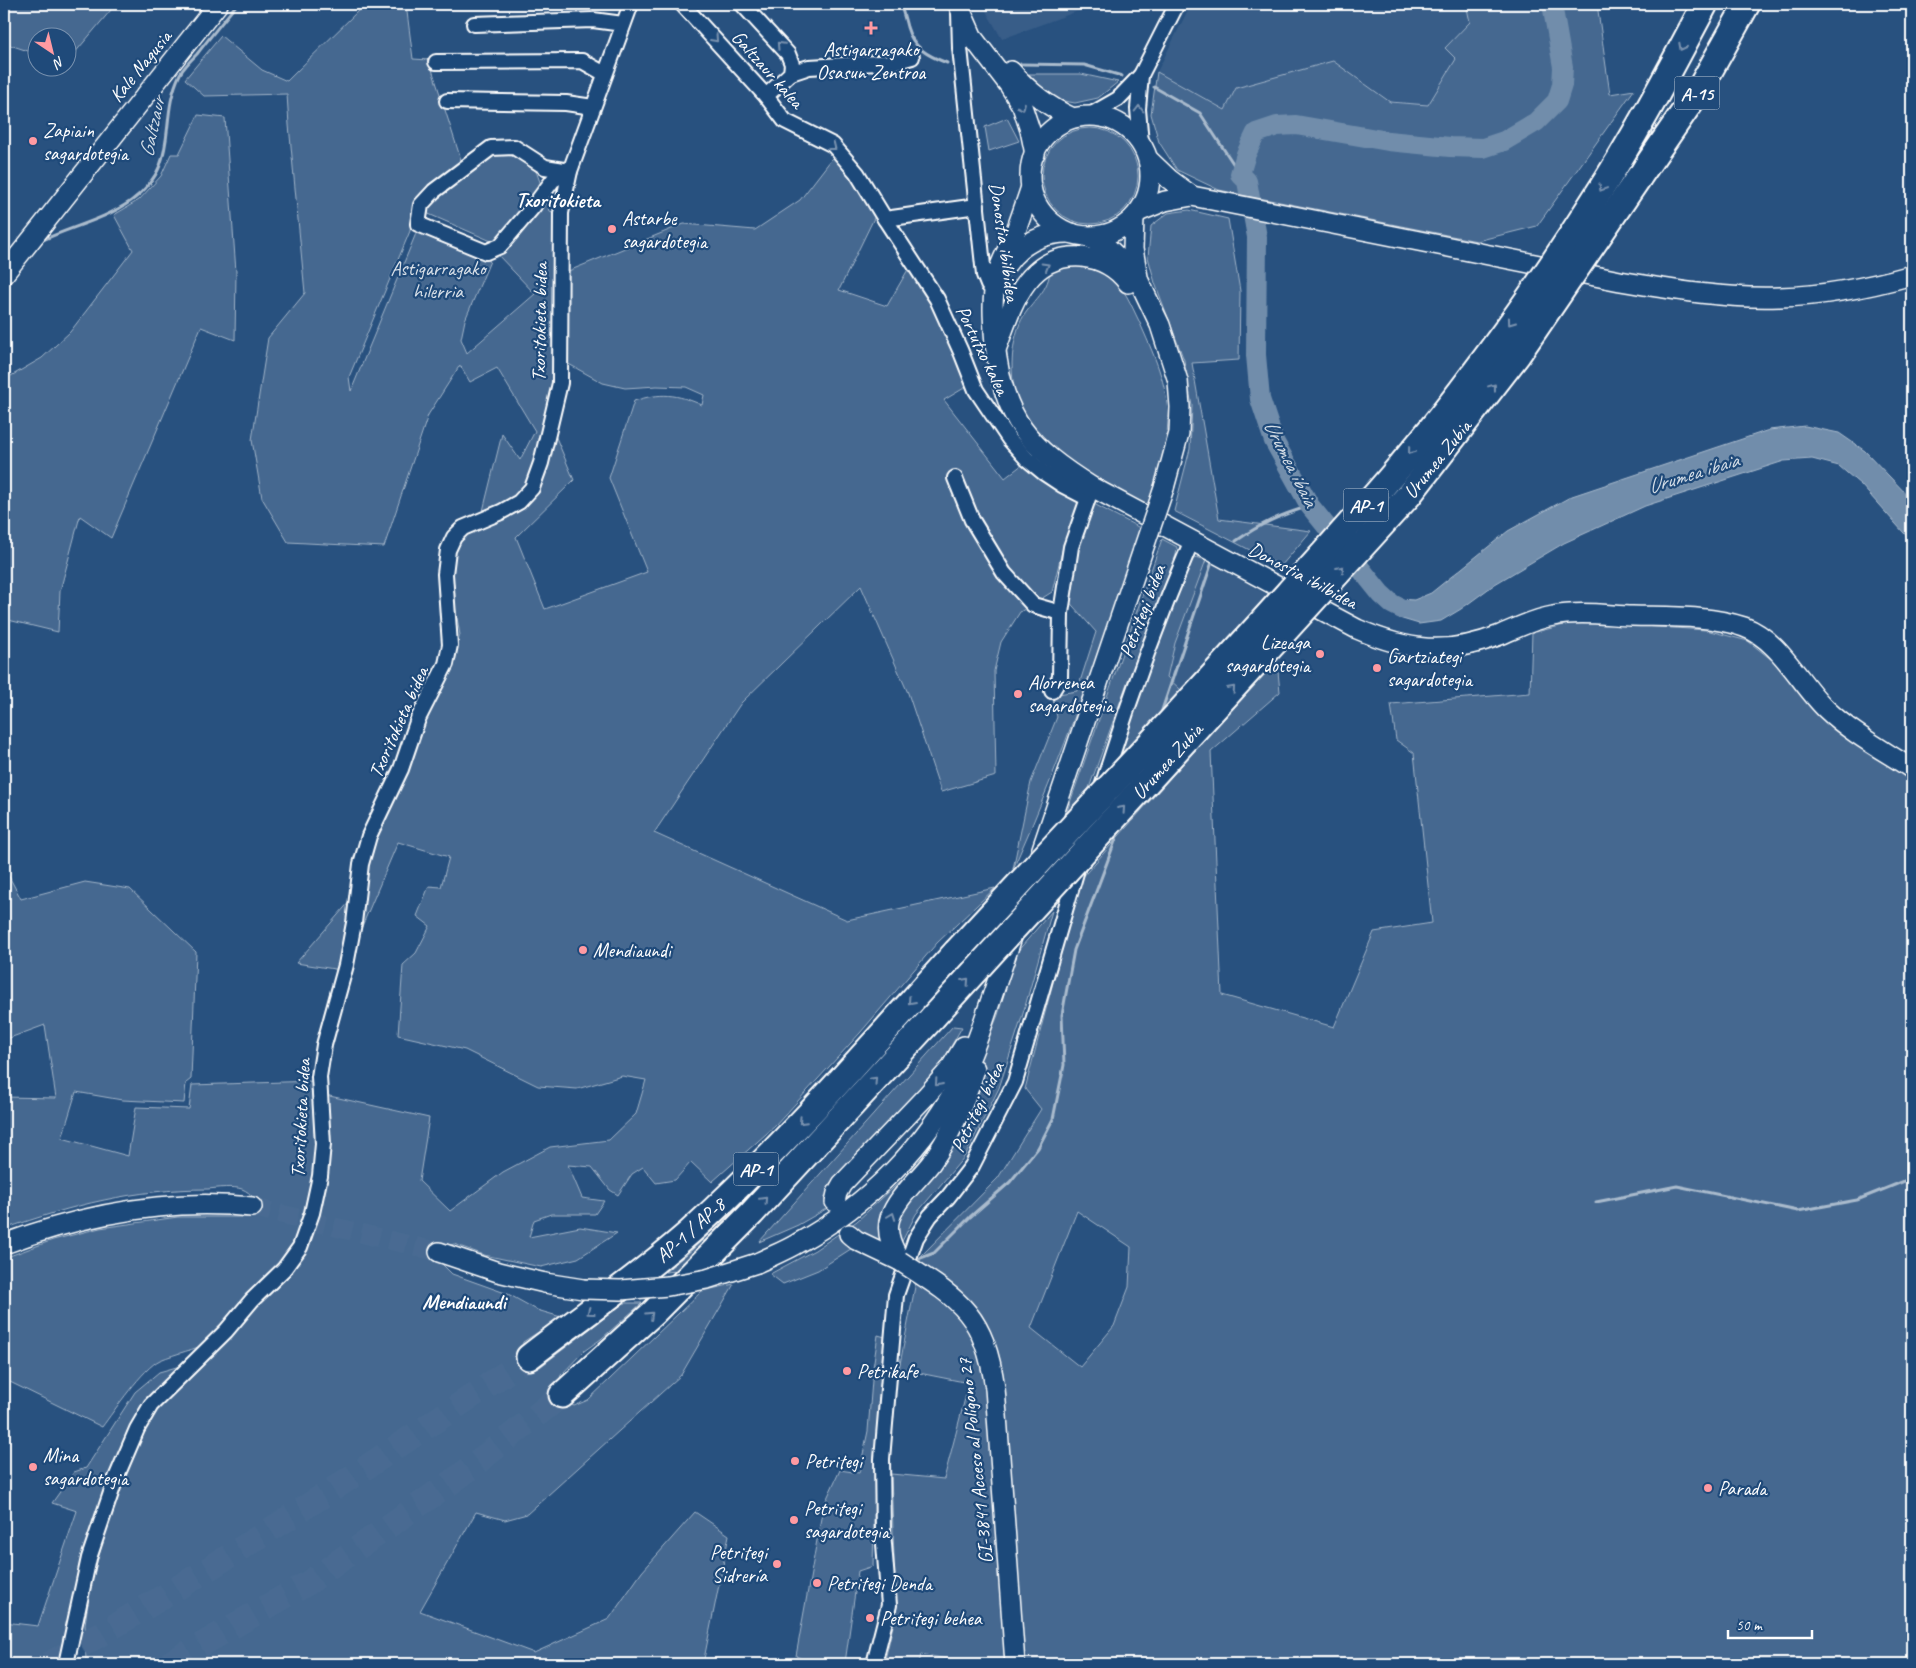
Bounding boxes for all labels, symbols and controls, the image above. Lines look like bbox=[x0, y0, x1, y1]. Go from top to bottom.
marker: Astigarragako Osasun Zentroa bbox=[864, 21, 878, 35]
street label: Kale Nagusia bbox=[104, 24, 178, 107]
street label: Galtzaur kalea bbox=[726, 25, 810, 115]
north arrow bbox=[28, 28, 78, 78]
one-way arrow bbox=[709, 34, 718, 43]
place label: Astigarragako Osasun Zentroa bbox=[817, 37, 927, 85]
one-way arrow bbox=[776, 41, 785, 50]
one-way arrow bbox=[1678, 41, 1688, 50]
text: N bbox=[49, 53, 68, 73]
road number: A-15 bbox=[1674, 76, 1720, 110]
water label: Galtzaur bbox=[133, 90, 172, 159]
one-way arrow bbox=[1016, 101, 1026, 110]
one-way arrow bbox=[1134, 105, 1144, 112]
place label: Zapiain sagardotegia bbox=[43, 118, 130, 166]
marker: Zapiain sagardotegia bbox=[27, 135, 39, 147]
one-way arrow bbox=[827, 141, 836, 150]
street label: Donostia ibilbidea bbox=[984, 181, 1025, 305]
one-way arrow bbox=[1598, 182, 1608, 191]
district label: Txoritokieta bbox=[516, 187, 602, 213]
place label: Astarbe sagardotegia bbox=[622, 206, 709, 254]
marker: Astarbe sagardotegia bbox=[606, 223, 618, 235]
park label: Astigarragako hilerria bbox=[391, 256, 487, 304]
street label: Txoritokieta bidea bbox=[526, 261, 553, 382]
one-way arrow bbox=[1040, 262, 1049, 272]
street label: Portutxo kalea bbox=[950, 301, 1016, 401]
one-way arrow bbox=[1508, 316, 1517, 326]
one-way arrow bbox=[1487, 384, 1495, 393]
street label: Urumea Zubia bbox=[1398, 413, 1478, 504]
water label: Urumea ibaia bbox=[1258, 415, 1325, 512]
one-way arrow bbox=[1409, 445, 1417, 454]
water label: Urumea ibaia bbox=[1644, 446, 1743, 499]
road number: AP-1 bbox=[1344, 488, 1388, 522]
street label: Donostia ibilbidea bbox=[1244, 536, 1363, 616]
street label: Petritegi bidea bbox=[1113, 560, 1172, 661]
one-way arrow bbox=[1335, 566, 1344, 575]
place label: Lizeaga sagardotegia bbox=[1225, 630, 1312, 678]
place label: Gartziategi sagardotegia bbox=[1387, 644, 1474, 692]
marker: Lizeaga sagardotegia bbox=[1314, 648, 1326, 660]
street label: Txoritokieta bidea bbox=[363, 661, 435, 782]
marker: Gartziategi sagardotegia bbox=[1371, 662, 1383, 674]
place label: Alorrenea sagardotegia bbox=[1028, 670, 1115, 718]
one-way arrow bbox=[1226, 686, 1235, 695]
marker: Alorrenea sagardotegia bbox=[1012, 688, 1024, 700]
street label: Urumea Zubia bbox=[1127, 717, 1209, 805]
one-way arrow bbox=[1116, 806, 1125, 815]
place label: Mendiaundi bbox=[593, 938, 673, 963]
marker: Mendiaundi bbox=[577, 944, 589, 956]
one-way arrow bbox=[960, 978, 969, 987]
one-way arrow bbox=[908, 996, 917, 1005]
street label: Txoritokieta bidea bbox=[285, 1056, 316, 1178]
street label: Petritegi bidea bbox=[945, 1057, 1011, 1157]
one-way arrow bbox=[868, 1077, 877, 1086]
one-way arrow bbox=[935, 1077, 944, 1086]
one-way arrow bbox=[799, 1116, 808, 1125]
road number: AP-1 bbox=[734, 1152, 778, 1186]
street label: AP-1 / AP-8 bbox=[650, 1191, 732, 1268]
one-way arrow bbox=[758, 1196, 767, 1205]
one-way arrow bbox=[886, 1212, 896, 1221]
district label: Mendiaundi bbox=[422, 1289, 509, 1315]
one-way arrow bbox=[586, 1306, 596, 1315]
one-way arrow bbox=[644, 1312, 653, 1321]
street label: GI-3841 Acceso al Polígono 27 bbox=[952, 1356, 999, 1565]
place label: Petrikafe bbox=[857, 1359, 919, 1384]
marker: Petrikafe bbox=[841, 1365, 853, 1377]
place label: Mina sagardotegia bbox=[43, 1443, 130, 1491]
place label: Petritegi bbox=[805, 1449, 864, 1474]
marker: Petritegi bbox=[789, 1455, 801, 1467]
marker: Mina sagardotegia bbox=[27, 1461, 39, 1473]
place label: Parada bbox=[1718, 1476, 1768, 1501]
marker: Parada bbox=[1702, 1482, 1714, 1494]
place label: Petritegi sagardotegia bbox=[804, 1496, 891, 1544]
marker: Petritegi sagardotegia bbox=[788, 1514, 800, 1526]
place label: Petritegi Sidrería bbox=[710, 1540, 769, 1588]
marker: Petritegi Sidrería bbox=[771, 1558, 783, 1570]
place label: Petritegi Denda bbox=[827, 1571, 934, 1596]
marker: Petritegi Denda bbox=[811, 1577, 823, 1589]
place label: Petritegi behea bbox=[880, 1606, 983, 1631]
scale bar bbox=[1728, 1608, 1812, 1640]
marker: Petritegi behea bbox=[864, 1612, 876, 1624]
text: 50 m bbox=[1736, 1616, 1763, 1635]

